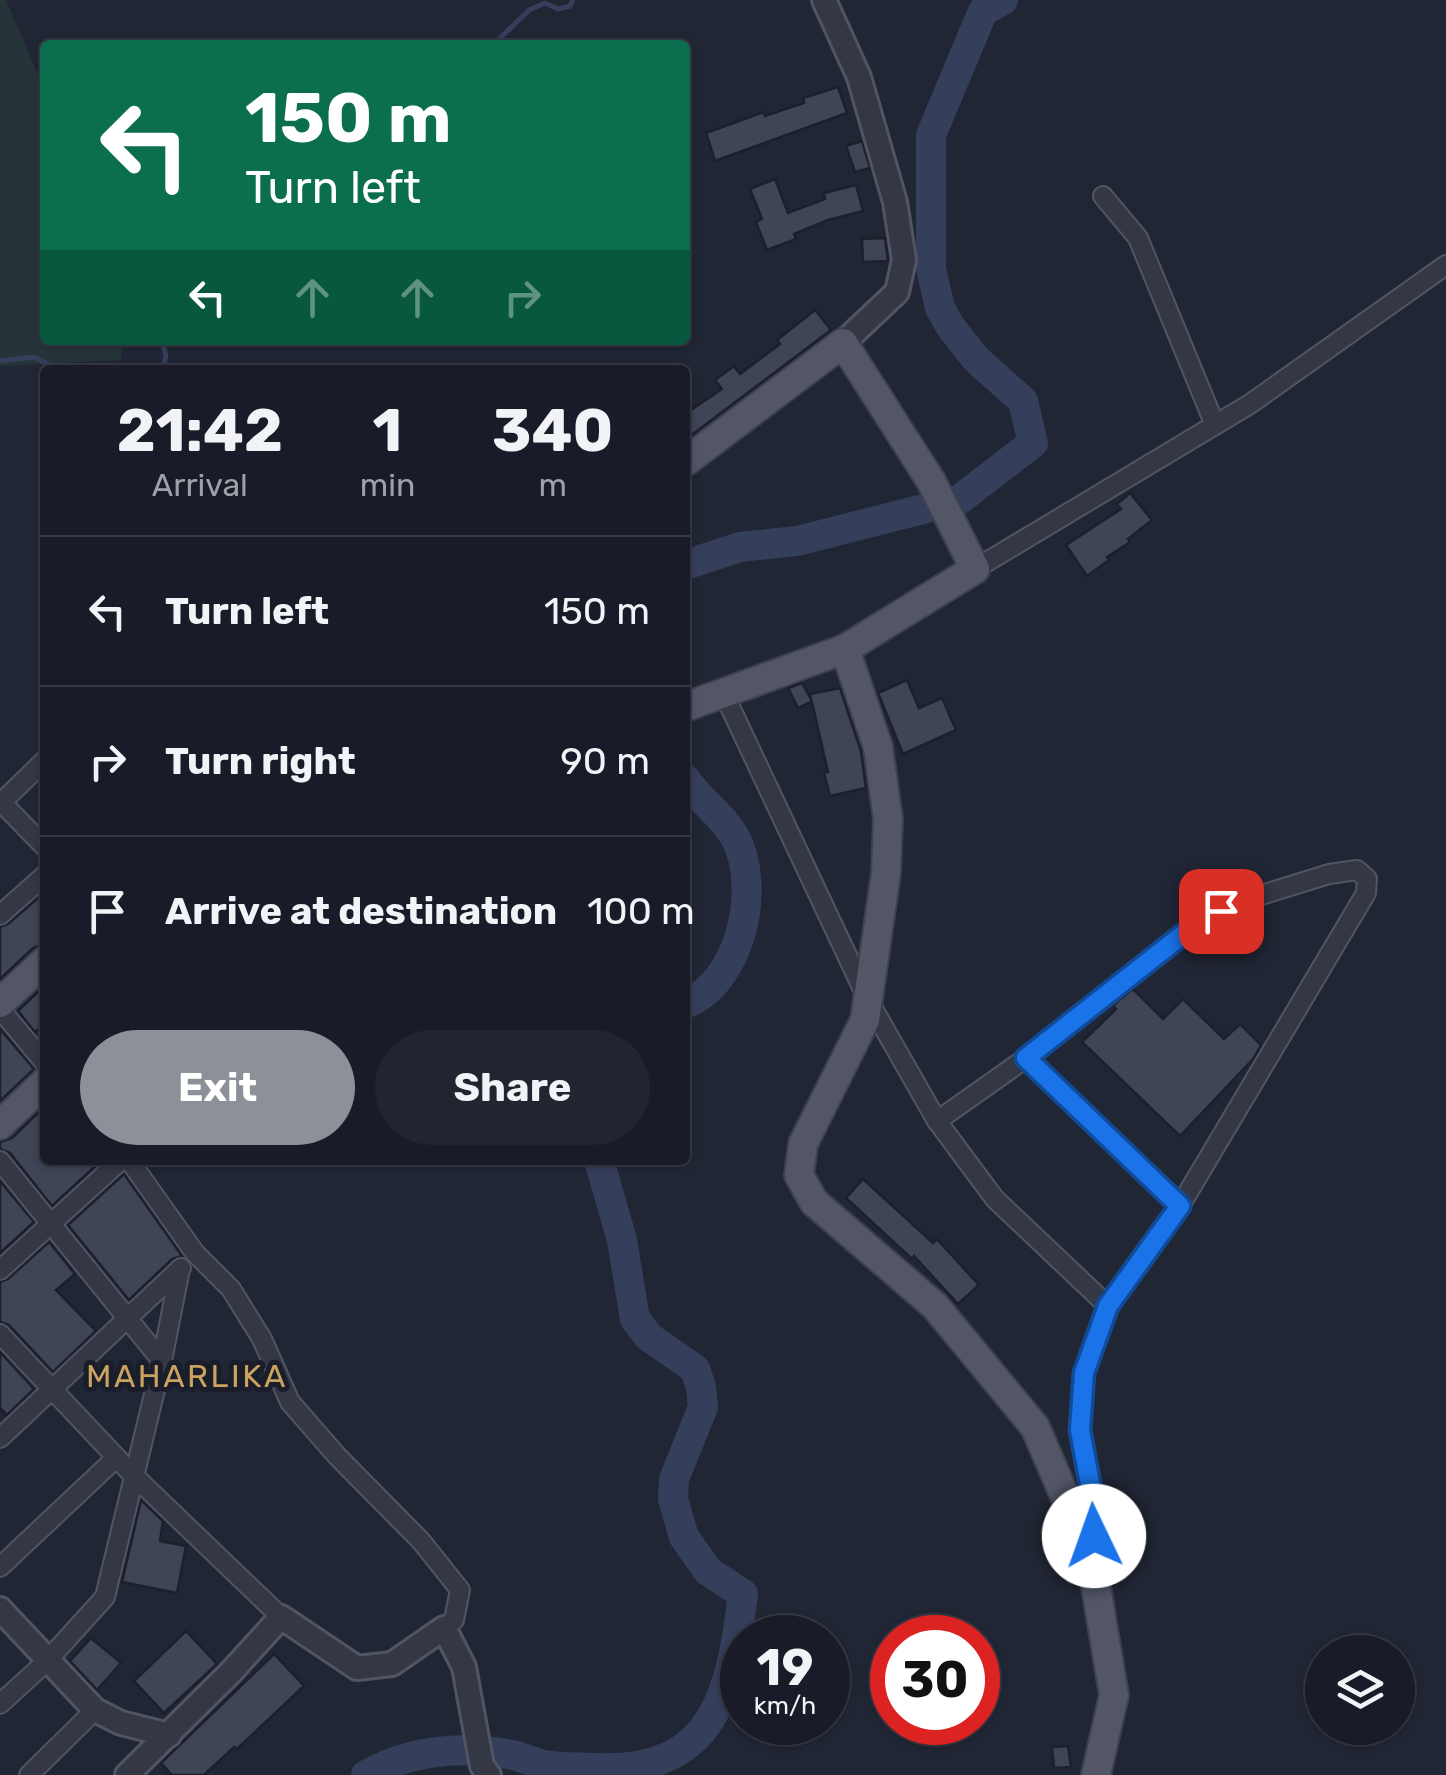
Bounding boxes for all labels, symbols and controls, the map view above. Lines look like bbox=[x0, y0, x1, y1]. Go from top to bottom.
text: 150 m bbox=[245, 77, 452, 160]
icon: left bbox=[80, 80, 210, 210]
text: Turn left bbox=[245, 161, 421, 214]
icon: left bbox=[180, 270, 235, 325]
icon: ahead bbox=[285, 270, 340, 325]
icon: ahead bbox=[390, 270, 445, 325]
icon: right bbox=[495, 270, 550, 325]
text: 21:42 bbox=[117, 395, 283, 466]
text: 1 bbox=[373, 395, 402, 466]
text: 340 bbox=[492, 395, 613, 466]
text: Arrival bbox=[152, 466, 248, 504]
text: min bbox=[360, 466, 415, 504]
text: m bbox=[538, 466, 567, 504]
icon: left bbox=[80, 584, 135, 639]
text: Turn left bbox=[165, 588, 329, 634]
text: 150 m bbox=[544, 588, 650, 634]
icon: right bbox=[80, 734, 135, 789]
text: Turn right bbox=[165, 738, 356, 784]
text: 90 m bbox=[560, 738, 650, 784]
pin bbox=[1179, 869, 1264, 954]
icon: arrive bbox=[80, 884, 135, 939]
icon: arrive bbox=[1194, 884, 1249, 939]
text: Arrive at destination bbox=[165, 888, 557, 934]
text: 100 m bbox=[587, 888, 695, 934]
button: Exit bbox=[80, 1030, 355, 1145]
button: Share bbox=[375, 1030, 650, 1145]
district label: MAHARLIKA bbox=[86, 1357, 288, 1395]
position arrow bbox=[1042, 1484, 1146, 1588]
speed limit sign: 30 bbox=[870, 1615, 1000, 1745]
map controls bbox=[1305, 1635, 1415, 1745]
button: layers bbox=[1305, 1635, 1415, 1745]
text: 19 bbox=[757, 1638, 813, 1698]
text: km/h bbox=[754, 1691, 816, 1720]

